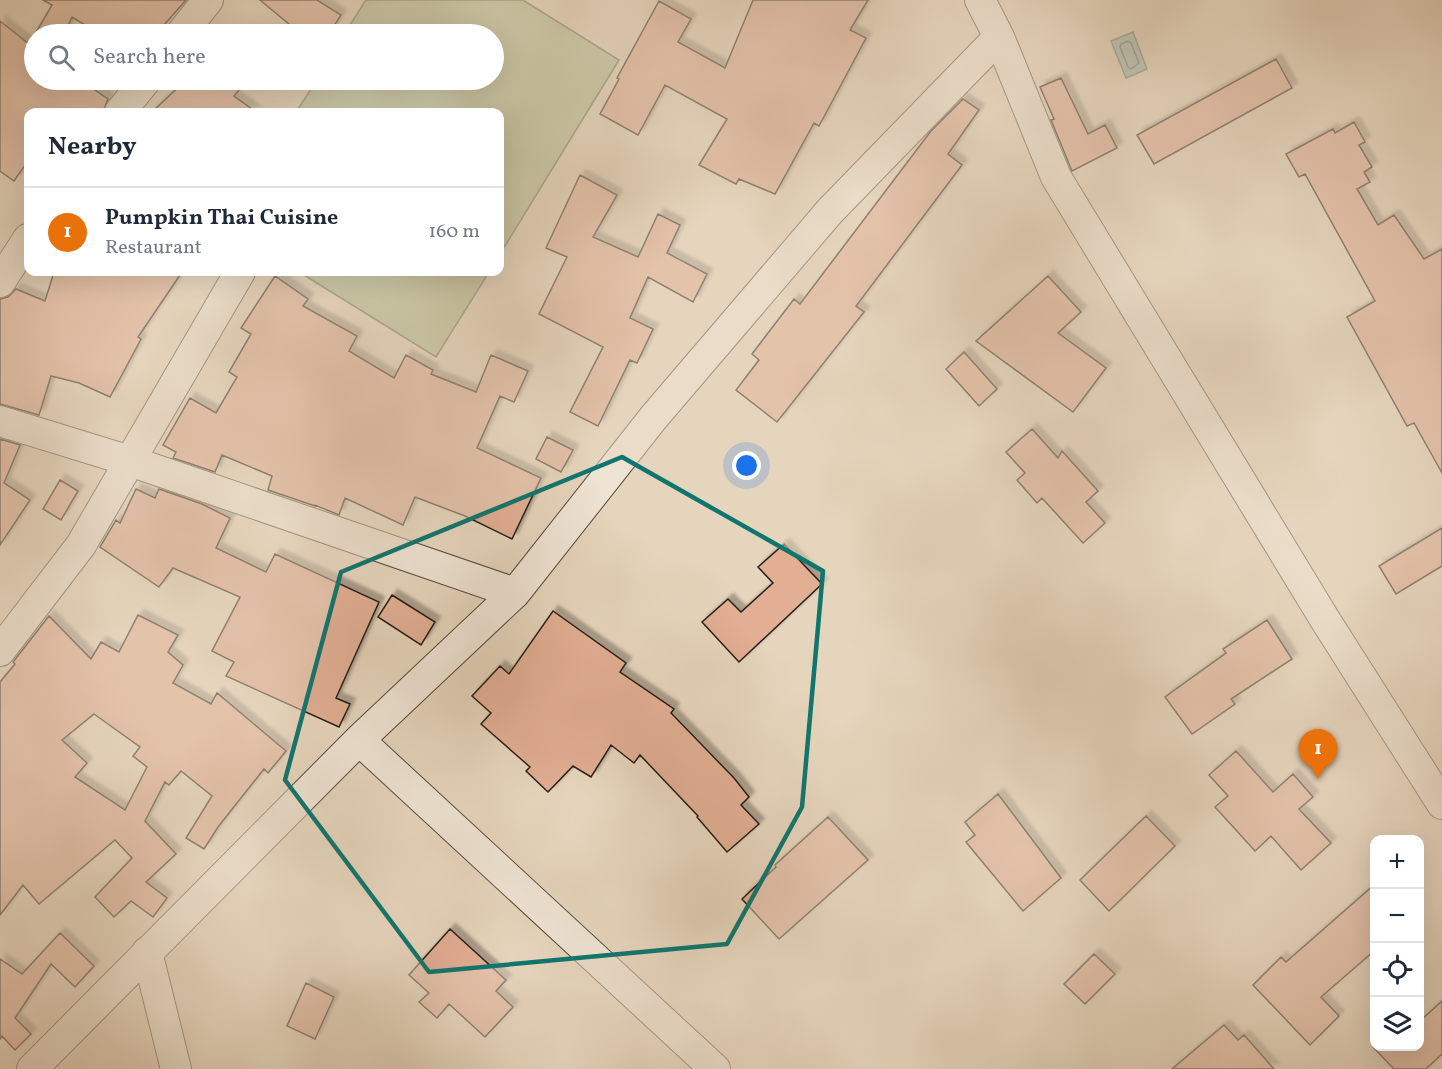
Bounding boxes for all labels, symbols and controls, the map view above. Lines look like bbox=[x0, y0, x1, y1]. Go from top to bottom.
search box bbox=[24, 24, 504, 90]
icon: search bbox=[45, 41, 78, 74]
text: Search here bbox=[93, 42, 206, 73]
text: Nearby bbox=[48, 129, 137, 165]
text: Pumpkin Thai Cuisine bbox=[105, 203, 338, 234]
text: 1 bbox=[63, 218, 72, 246]
text: 160 m bbox=[428, 218, 480, 246]
text: Restaurant bbox=[105, 234, 202, 262]
your location bbox=[732, 451, 761, 480]
pin: 1 bbox=[1298, 730, 1338, 779]
map controls bbox=[1370, 835, 1424, 1051]
button: + bbox=[1370, 835, 1424, 889]
button: − bbox=[1370, 889, 1424, 943]
button: locate bbox=[1370, 943, 1424, 997]
button: layers bbox=[1370, 997, 1424, 1051]

